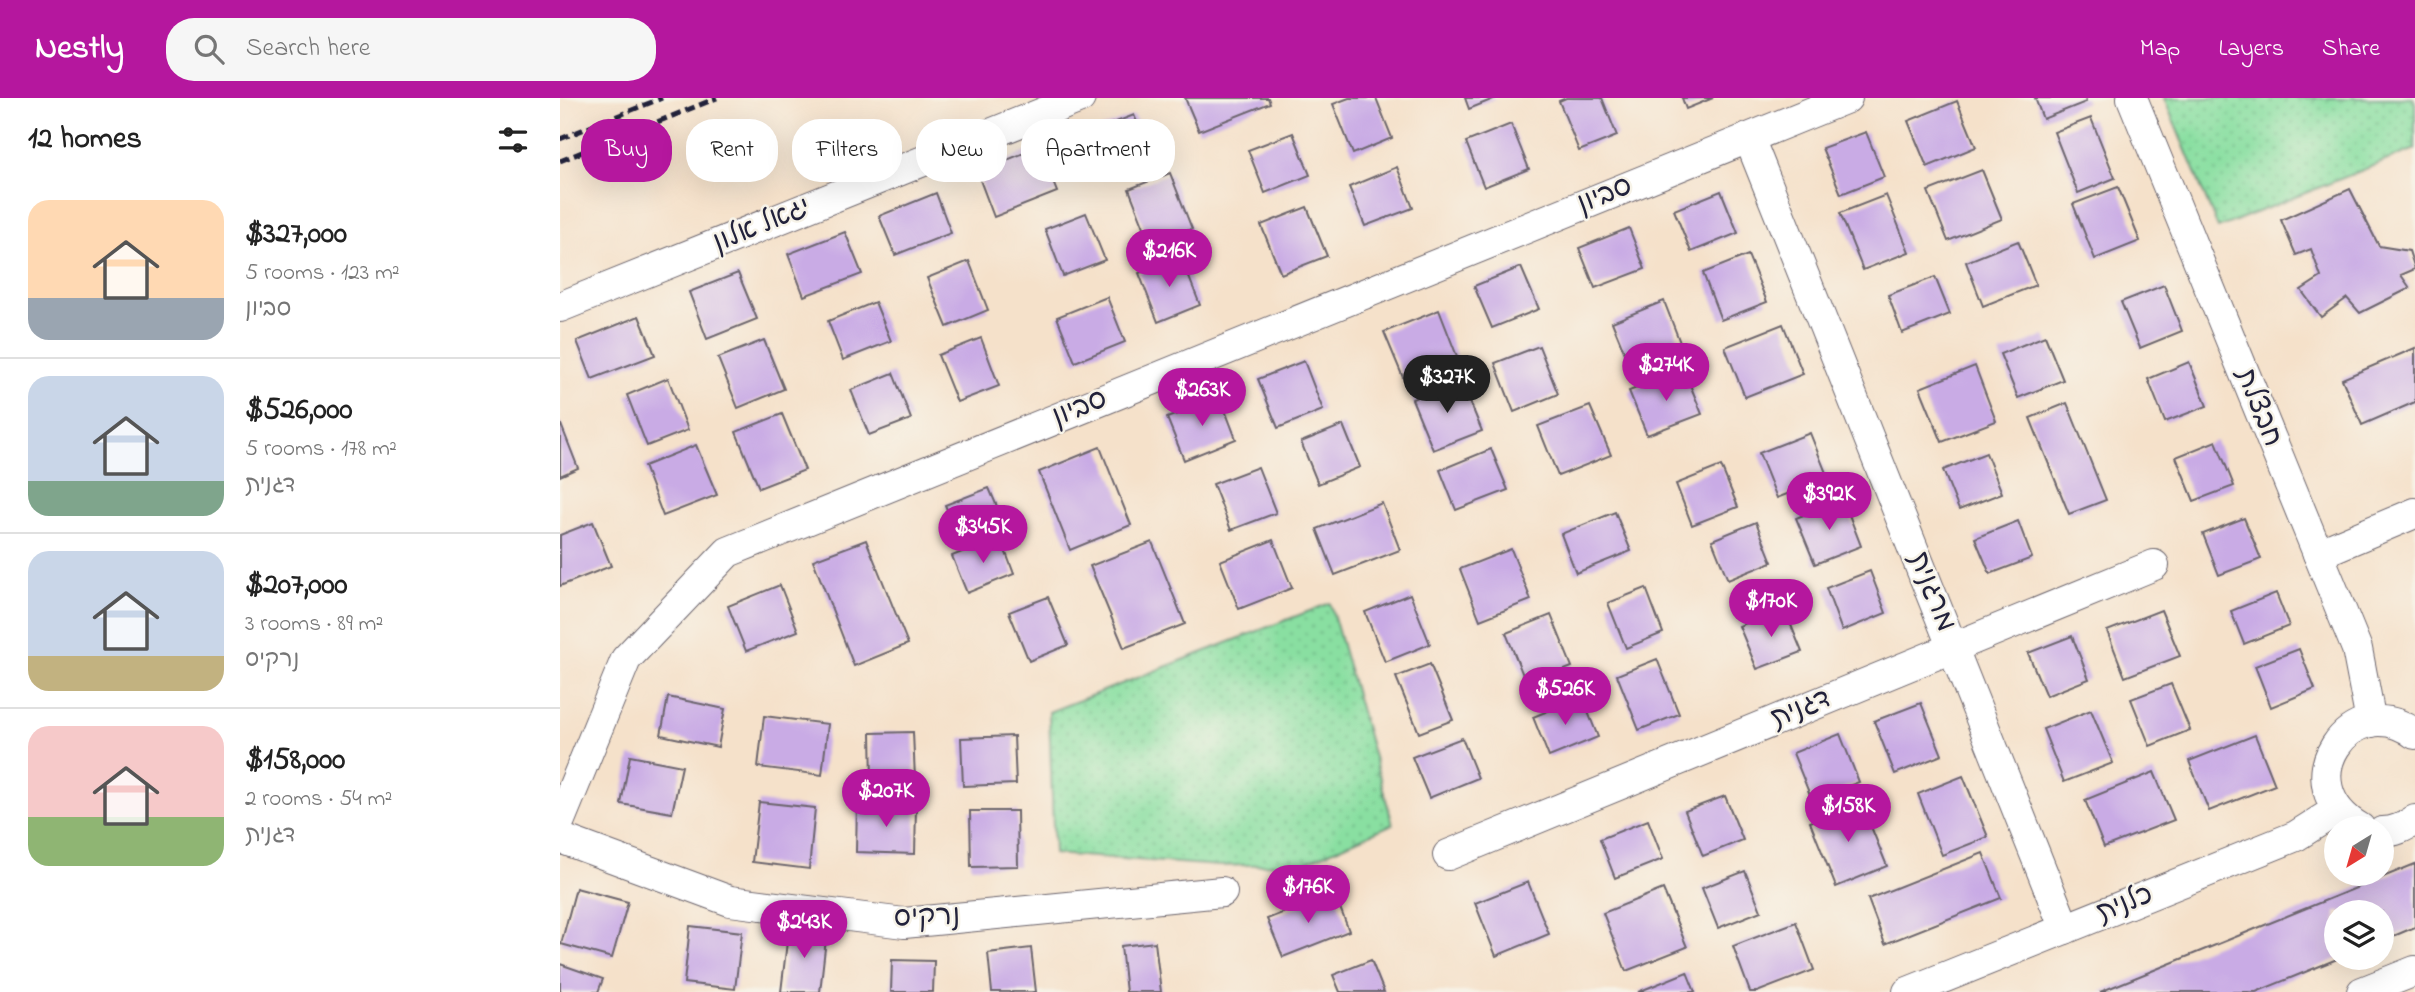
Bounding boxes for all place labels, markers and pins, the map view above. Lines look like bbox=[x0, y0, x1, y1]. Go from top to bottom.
pin: $216K bbox=[1120, 230, 1218, 289]
pin: $274K bbox=[1617, 344, 1715, 403]
pin: $327K bbox=[1398, 356, 1496, 415]
pin: $263K bbox=[1153, 368, 1251, 428]
pin: $392K bbox=[1780, 472, 1878, 532]
pin: $345K bbox=[934, 505, 1032, 565]
pin: $170K bbox=[1722, 580, 1820, 639]
pin: $526K bbox=[1516, 668, 1614, 727]
pin: $207K bbox=[837, 770, 935, 829]
pin: $158K bbox=[1799, 784, 1897, 844]
pin: $176K bbox=[1259, 866, 1357, 925]
pin: $243K bbox=[755, 900, 853, 960]

